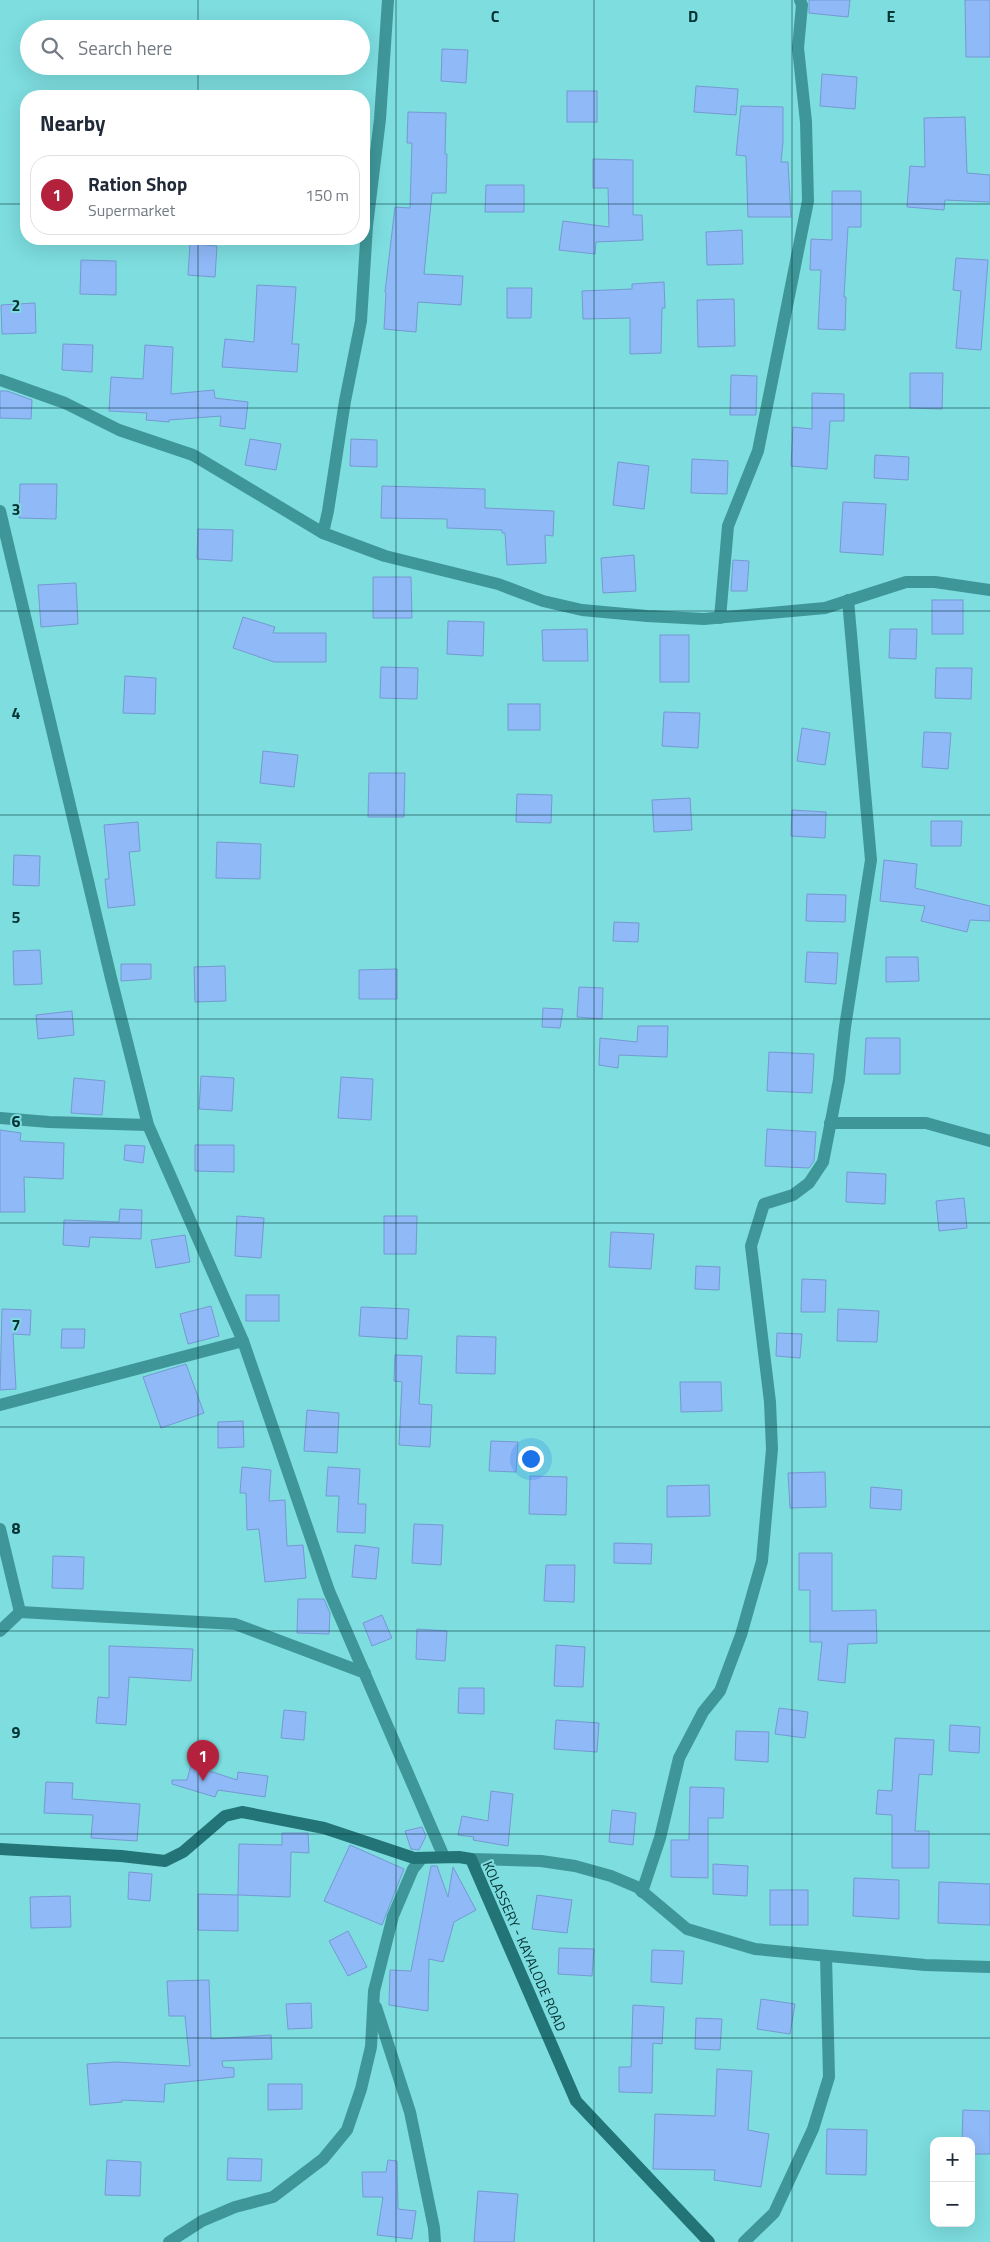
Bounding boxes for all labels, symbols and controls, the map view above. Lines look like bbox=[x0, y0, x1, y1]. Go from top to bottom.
text: C bbox=[491, 4, 500, 28]
text: D bbox=[688, 4, 698, 28]
text: E bbox=[887, 4, 896, 28]
search box bbox=[20, 20, 370, 75]
text: Search here bbox=[78, 33, 172, 62]
icon: search bbox=[38, 34, 66, 62]
text: Nearby bbox=[40, 107, 105, 139]
text: Ration Shop bbox=[88, 169, 187, 198]
text: 1 bbox=[53, 183, 61, 207]
text: 150 m bbox=[305, 183, 349, 207]
text: Supermarket bbox=[88, 198, 175, 222]
text: 2 bbox=[12, 293, 20, 317]
text: 3 bbox=[12, 497, 20, 521]
text: 4 bbox=[12, 701, 21, 725]
text: 5 bbox=[12, 905, 21, 929]
text: 6 bbox=[12, 1109, 21, 1133]
text: 7 bbox=[12, 1313, 20, 1337]
your location bbox=[518, 1446, 544, 1472]
text: 8 bbox=[12, 1516, 21, 1540]
text: 9 bbox=[12, 1720, 21, 1744]
pin: 1 bbox=[187, 1740, 219, 1781]
street label: KOLASSERY - KAYALODE ROAD bbox=[478, 1857, 572, 2035]
map controls bbox=[930, 2137, 975, 2227]
button: + bbox=[930, 2137, 975, 2182]
button: − bbox=[930, 2182, 975, 2227]

